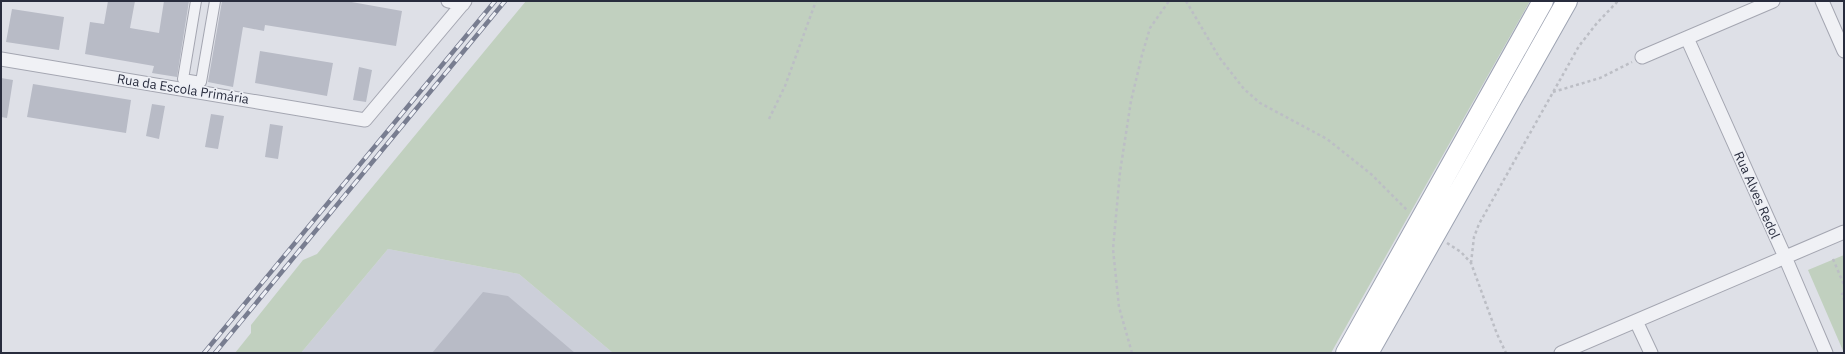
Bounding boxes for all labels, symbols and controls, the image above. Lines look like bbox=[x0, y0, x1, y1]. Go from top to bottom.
street label: Rua da Escola Primária bbox=[116, 70, 250, 108]
street label: Rua Alves Redol bbox=[1730, 149, 1784, 242]

